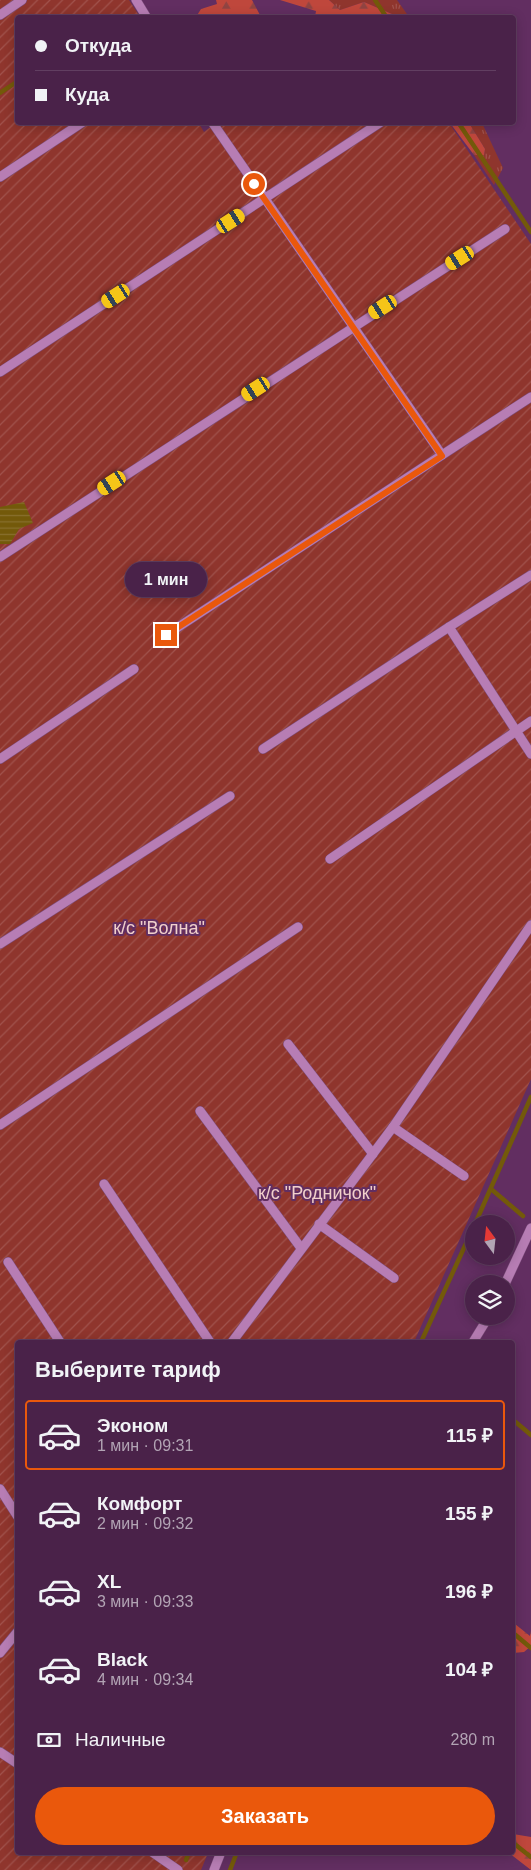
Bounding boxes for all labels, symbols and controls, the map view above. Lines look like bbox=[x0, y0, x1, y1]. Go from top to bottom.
text: Откуда bbox=[65, 35, 131, 56]
text: Куда bbox=[65, 84, 109, 105]
route start bbox=[243, 173, 265, 195]
car bbox=[214, 207, 247, 235]
car bbox=[443, 244, 476, 272]
car bbox=[99, 282, 132, 310]
car bbox=[366, 293, 399, 321]
car bbox=[239, 375, 272, 403]
car bbox=[95, 469, 128, 497]
callout: 1 мин bbox=[125, 562, 207, 598]
text: 1 мин bbox=[144, 571, 188, 588]
route end bbox=[155, 624, 177, 646]
park label: к/с "Волна" bbox=[113, 918, 205, 938]
park label: к/с "Родничок" bbox=[258, 1183, 376, 1203]
north arrow bbox=[465, 1215, 515, 1265]
map controls bbox=[465, 1215, 515, 1325]
button: layers bbox=[465, 1275, 515, 1325]
text: Выберите тариф bbox=[35, 1357, 221, 1382]
icon: car bbox=[37, 1413, 82, 1458]
text: Эконом bbox=[97, 1415, 168, 1436]
text: 115 ₽ bbox=[446, 1425, 493, 1446]
text: 1 мин · 09:31 bbox=[97, 1437, 193, 1454]
icon: car bbox=[37, 1491, 82, 1536]
text: Комфорт bbox=[97, 1493, 182, 1514]
text: 155 ₽ bbox=[445, 1503, 493, 1524]
text: 2 мин · 09:32 bbox=[97, 1515, 193, 1532]
icon: car bbox=[37, 1569, 82, 1614]
text: XL bbox=[97, 1571, 121, 1592]
text: 196 ₽ bbox=[445, 1581, 493, 1602]
text: 3 мин · 09:33 bbox=[97, 1593, 193, 1610]
icon: car bbox=[37, 1647, 82, 1692]
text: Black bbox=[97, 1649, 148, 1670]
text: 104 ₽ bbox=[445, 1659, 493, 1680]
text: 4 мин · 09:34 bbox=[97, 1671, 193, 1688]
icon: cash bbox=[35, 1726, 63, 1754]
text: Наличные bbox=[75, 1729, 166, 1750]
text: 280 m bbox=[451, 1731, 495, 1748]
button: Заказать bbox=[35, 1787, 495, 1845]

